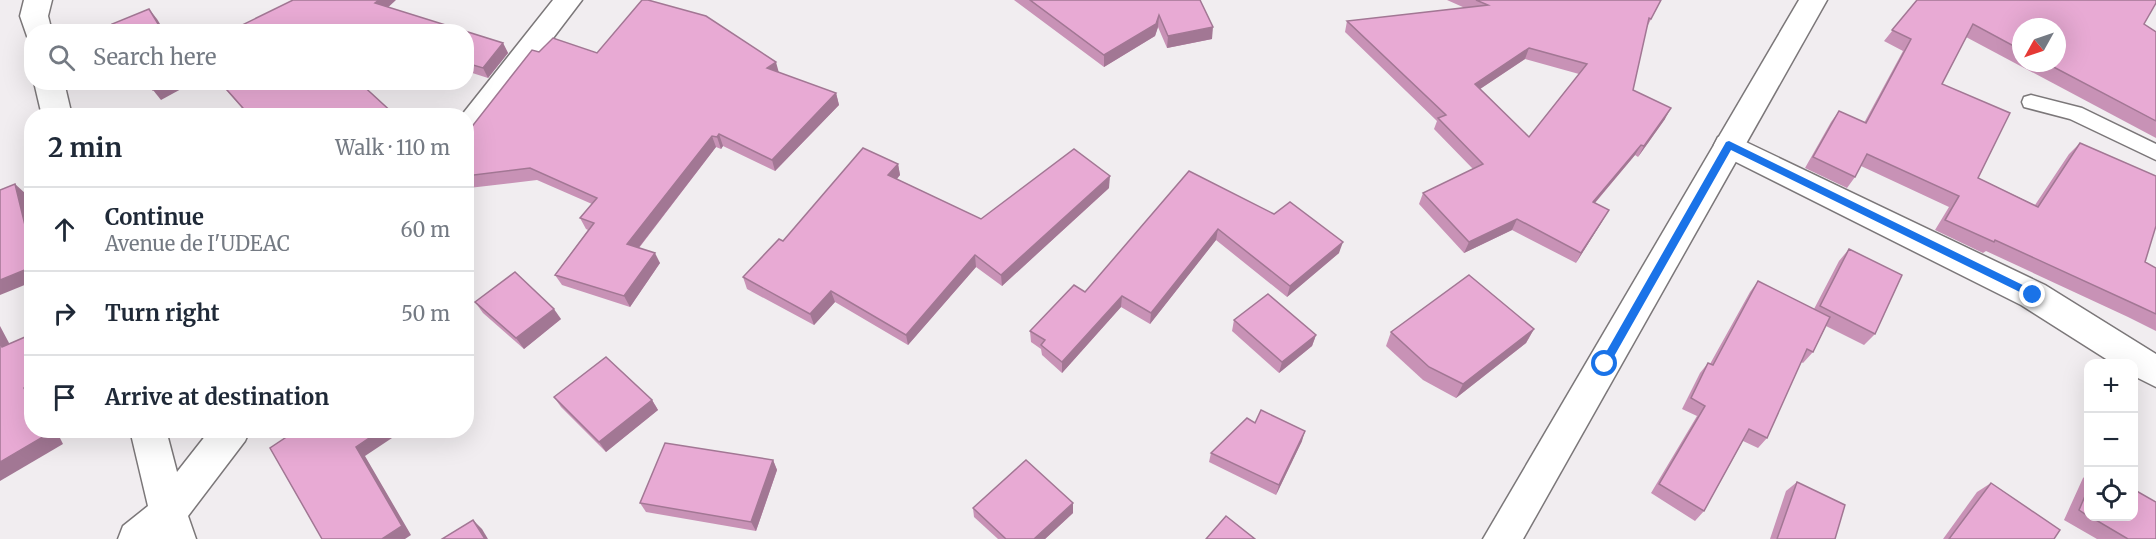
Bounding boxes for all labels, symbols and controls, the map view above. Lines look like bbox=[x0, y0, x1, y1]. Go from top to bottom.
north arrow bbox=[2012, 18, 2066, 72]
search box bbox=[24, 24, 474, 90]
icon: search bbox=[45, 41, 78, 74]
text: Search here bbox=[93, 43, 216, 71]
text: 2 min bbox=[48, 131, 122, 164]
text: Walk · 110 m bbox=[335, 135, 450, 160]
text: Continue bbox=[105, 203, 204, 231]
icon: ahead bbox=[48, 213, 81, 246]
text: 60 m bbox=[400, 217, 450, 242]
text: Avenue de I'UDEAC bbox=[105, 231, 290, 256]
route end bbox=[2019, 281, 2045, 307]
icon: right bbox=[48, 297, 81, 330]
text: Turn right bbox=[105, 299, 219, 327]
text: 50 m bbox=[401, 301, 450, 326]
route start bbox=[1591, 350, 1617, 376]
map controls bbox=[2084, 359, 2138, 521]
button: + bbox=[2084, 359, 2138, 413]
icon: arrive bbox=[48, 381, 81, 414]
text: Arrive at destination bbox=[105, 383, 329, 411]
button: − bbox=[2084, 413, 2138, 467]
button: locate bbox=[2084, 467, 2138, 521]

